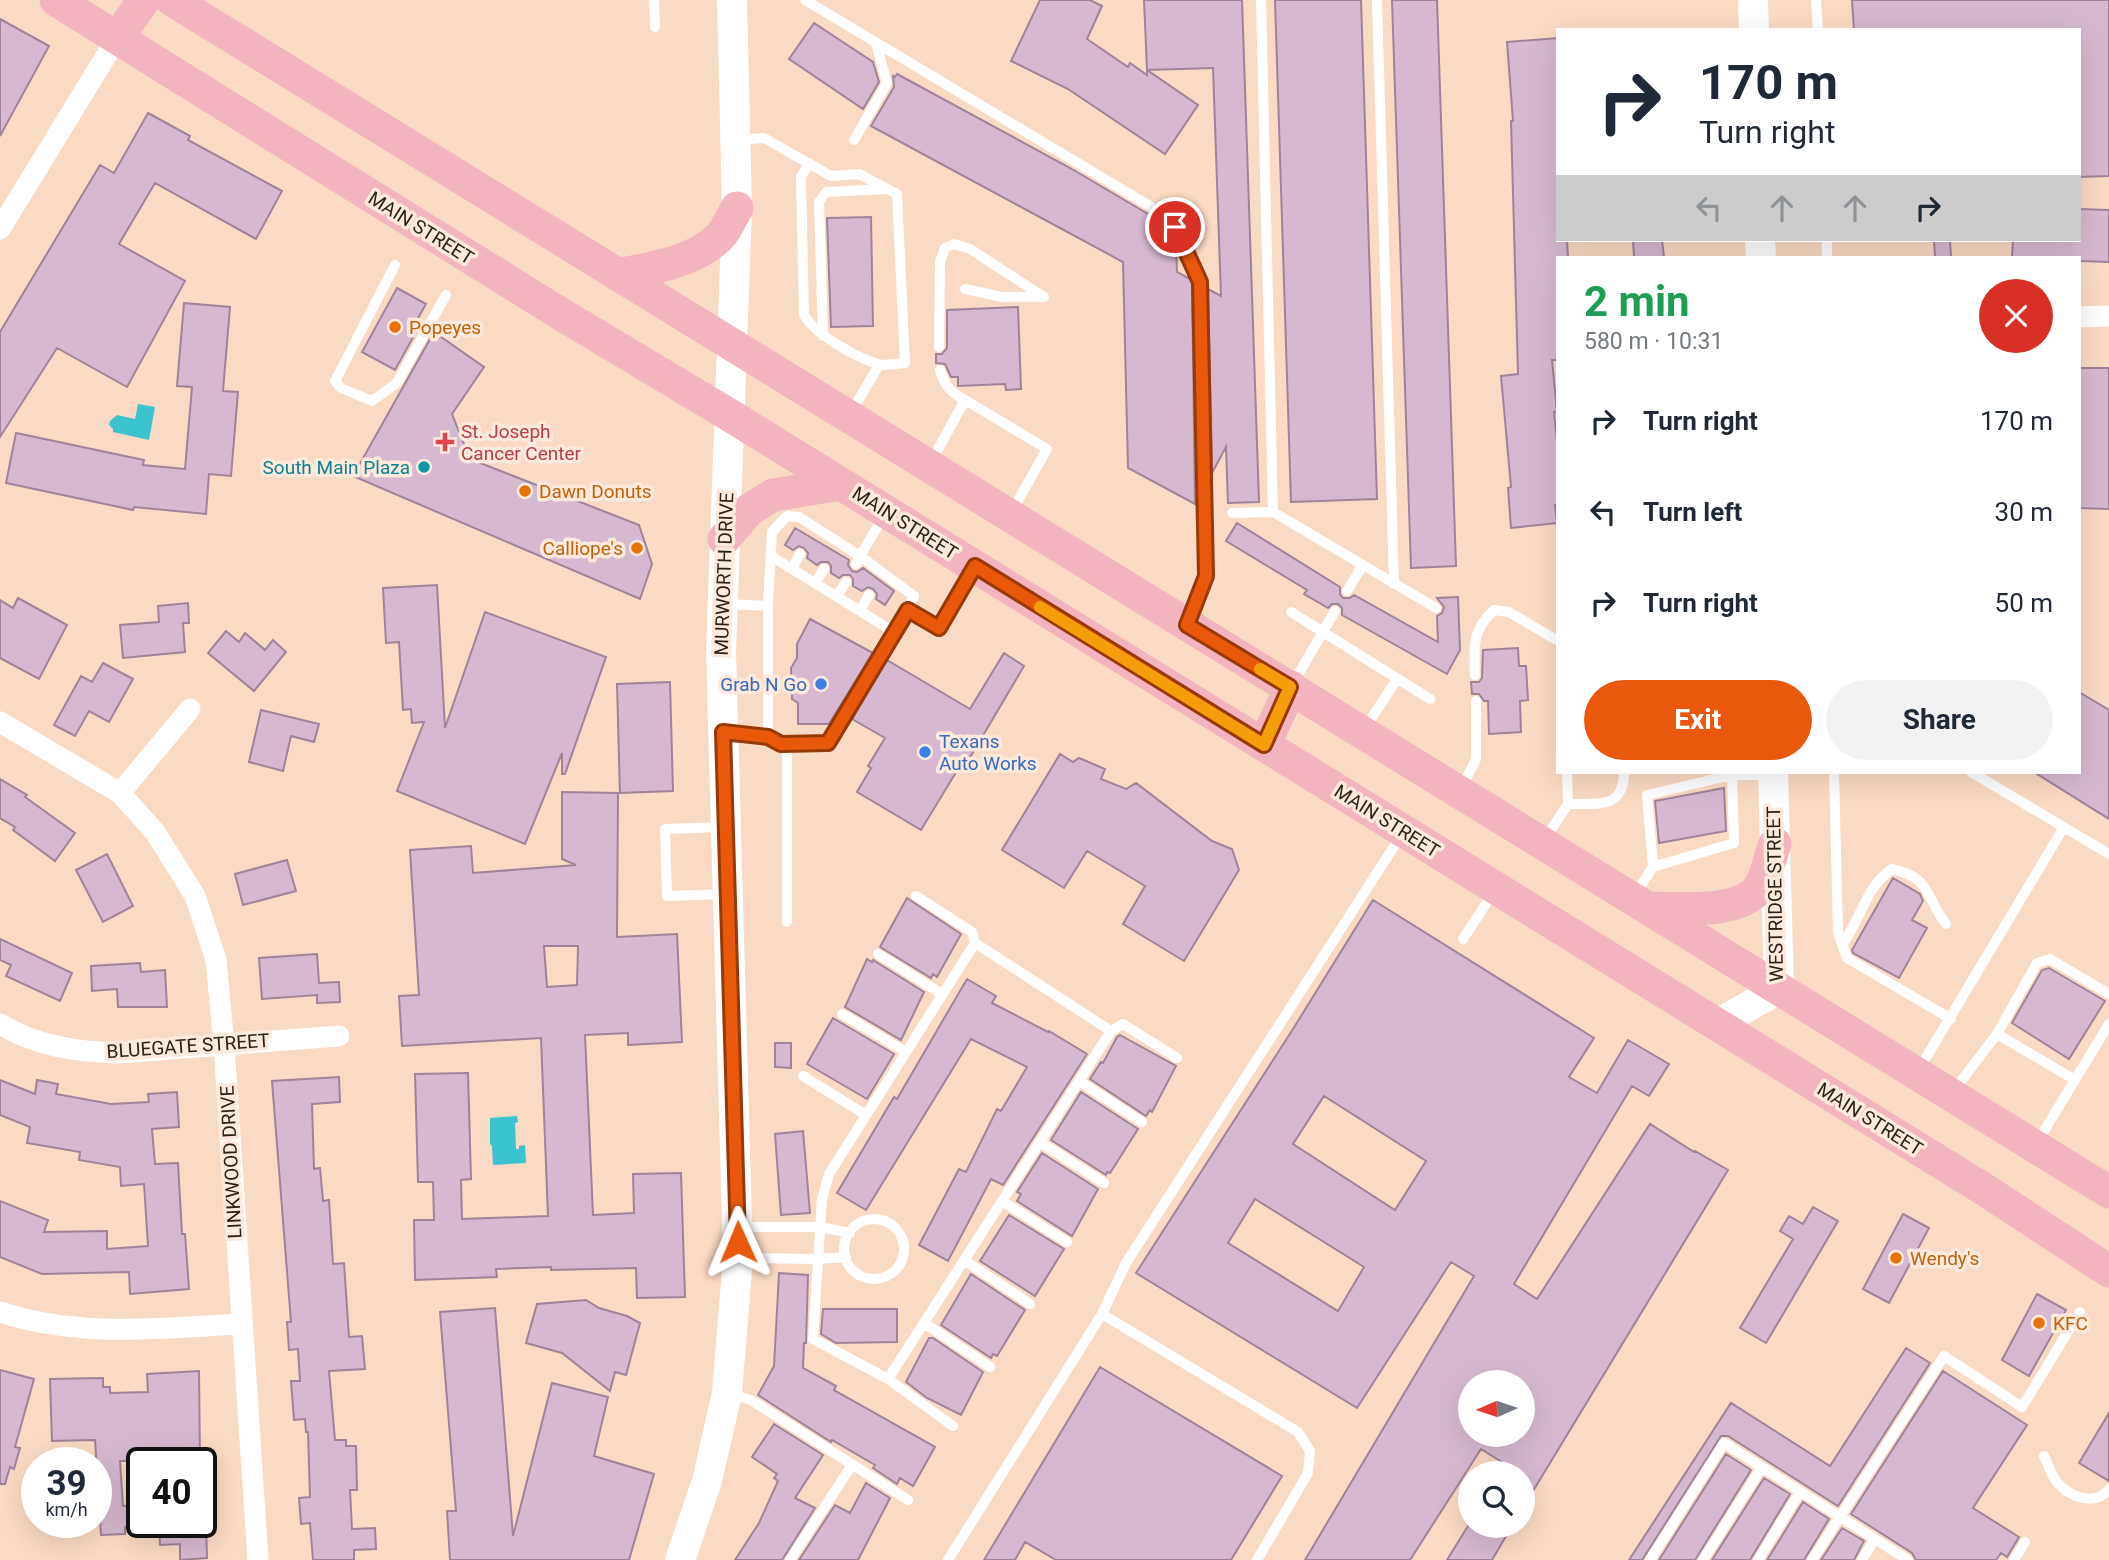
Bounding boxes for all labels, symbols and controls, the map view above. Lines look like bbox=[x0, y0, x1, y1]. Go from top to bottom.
text: 170 m bbox=[1699, 54, 1838, 111]
icon: right bbox=[1584, 56, 1675, 147]
text: Turn right bbox=[1699, 113, 1835, 151]
street label: MAIN STREET bbox=[364, 186, 478, 270]
icon: left bbox=[1690, 189, 1728, 227]
icon: ahead bbox=[1763, 189, 1801, 227]
icon: ahead bbox=[1836, 189, 1874, 227]
icon: right bbox=[1909, 189, 1947, 227]
pin bbox=[1145, 197, 1205, 257]
icon: arrive bbox=[1156, 208, 1194, 246]
text: 2 min bbox=[1584, 277, 1690, 326]
button: close bbox=[1979, 279, 2053, 353]
place label: Popeyes bbox=[409, 316, 481, 339]
marker: Popeyes bbox=[387, 319, 403, 335]
text: 580 m · 10:31 bbox=[1584, 328, 1723, 355]
icon: right bbox=[1584, 402, 1622, 440]
text: Turn right bbox=[1643, 406, 1758, 436]
text: 170 m bbox=[1980, 406, 2053, 436]
place label: St. Joseph Cancer Center bbox=[461, 420, 582, 465]
marker: St. Joseph Cancer Center bbox=[435, 432, 455, 452]
place label: South Main Plaza bbox=[263, 456, 410, 479]
marker: South Main Plaza bbox=[416, 459, 432, 475]
place label: Dawn Donuts bbox=[539, 480, 652, 503]
street label: MAIN STREET bbox=[848, 481, 962, 565]
marker: Dawn Donuts bbox=[517, 483, 533, 499]
street label: MURWORTH DRIVE bbox=[710, 492, 738, 656]
icon: left bbox=[1584, 493, 1622, 531]
text: Turn left bbox=[1643, 497, 1742, 527]
text: 30 m bbox=[1995, 497, 2053, 527]
place label: Calliope's bbox=[543, 537, 623, 560]
marker: Calliope's bbox=[629, 540, 645, 556]
icon: right bbox=[1584, 584, 1622, 622]
text: Turn right bbox=[1643, 588, 1758, 618]
text: 50 m bbox=[1995, 588, 2053, 618]
place label: Grab N Go bbox=[720, 673, 807, 696]
marker: Grab N Go bbox=[813, 676, 829, 692]
button: Exit bbox=[1584, 680, 1812, 760]
button: Share bbox=[1826, 680, 2053, 760]
place label: Texans Auto Works bbox=[939, 730, 1037, 775]
marker: Texans Auto Works bbox=[917, 744, 933, 760]
street label: MAIN STREET bbox=[1330, 779, 1444, 863]
street label: WESTRIDGE STREET bbox=[1762, 806, 1788, 982]
street label: BLUEGATE STREET bbox=[106, 1029, 270, 1063]
street label: MAIN STREET bbox=[1813, 1077, 1927, 1161]
street label: LINKWOOD DRIVE bbox=[215, 1085, 246, 1239]
position arrow bbox=[701, 1205, 775, 1279]
place label: Wendy's bbox=[1910, 1247, 1979, 1270]
marker: Wendy's bbox=[1888, 1250, 1904, 1266]
place label: KFC bbox=[2053, 1312, 2088, 1335]
marker: KFC bbox=[2031, 1315, 2047, 1331]
north arrow bbox=[1458, 1370, 1535, 1447]
map controls bbox=[1458, 1370, 1535, 1538]
speed limit sign: 40 bbox=[126, 1447, 217, 1538]
button: search bbox=[1458, 1461, 1535, 1538]
text: 39 bbox=[46, 1463, 87, 1504]
text: km/h bbox=[45, 1499, 88, 1520]

